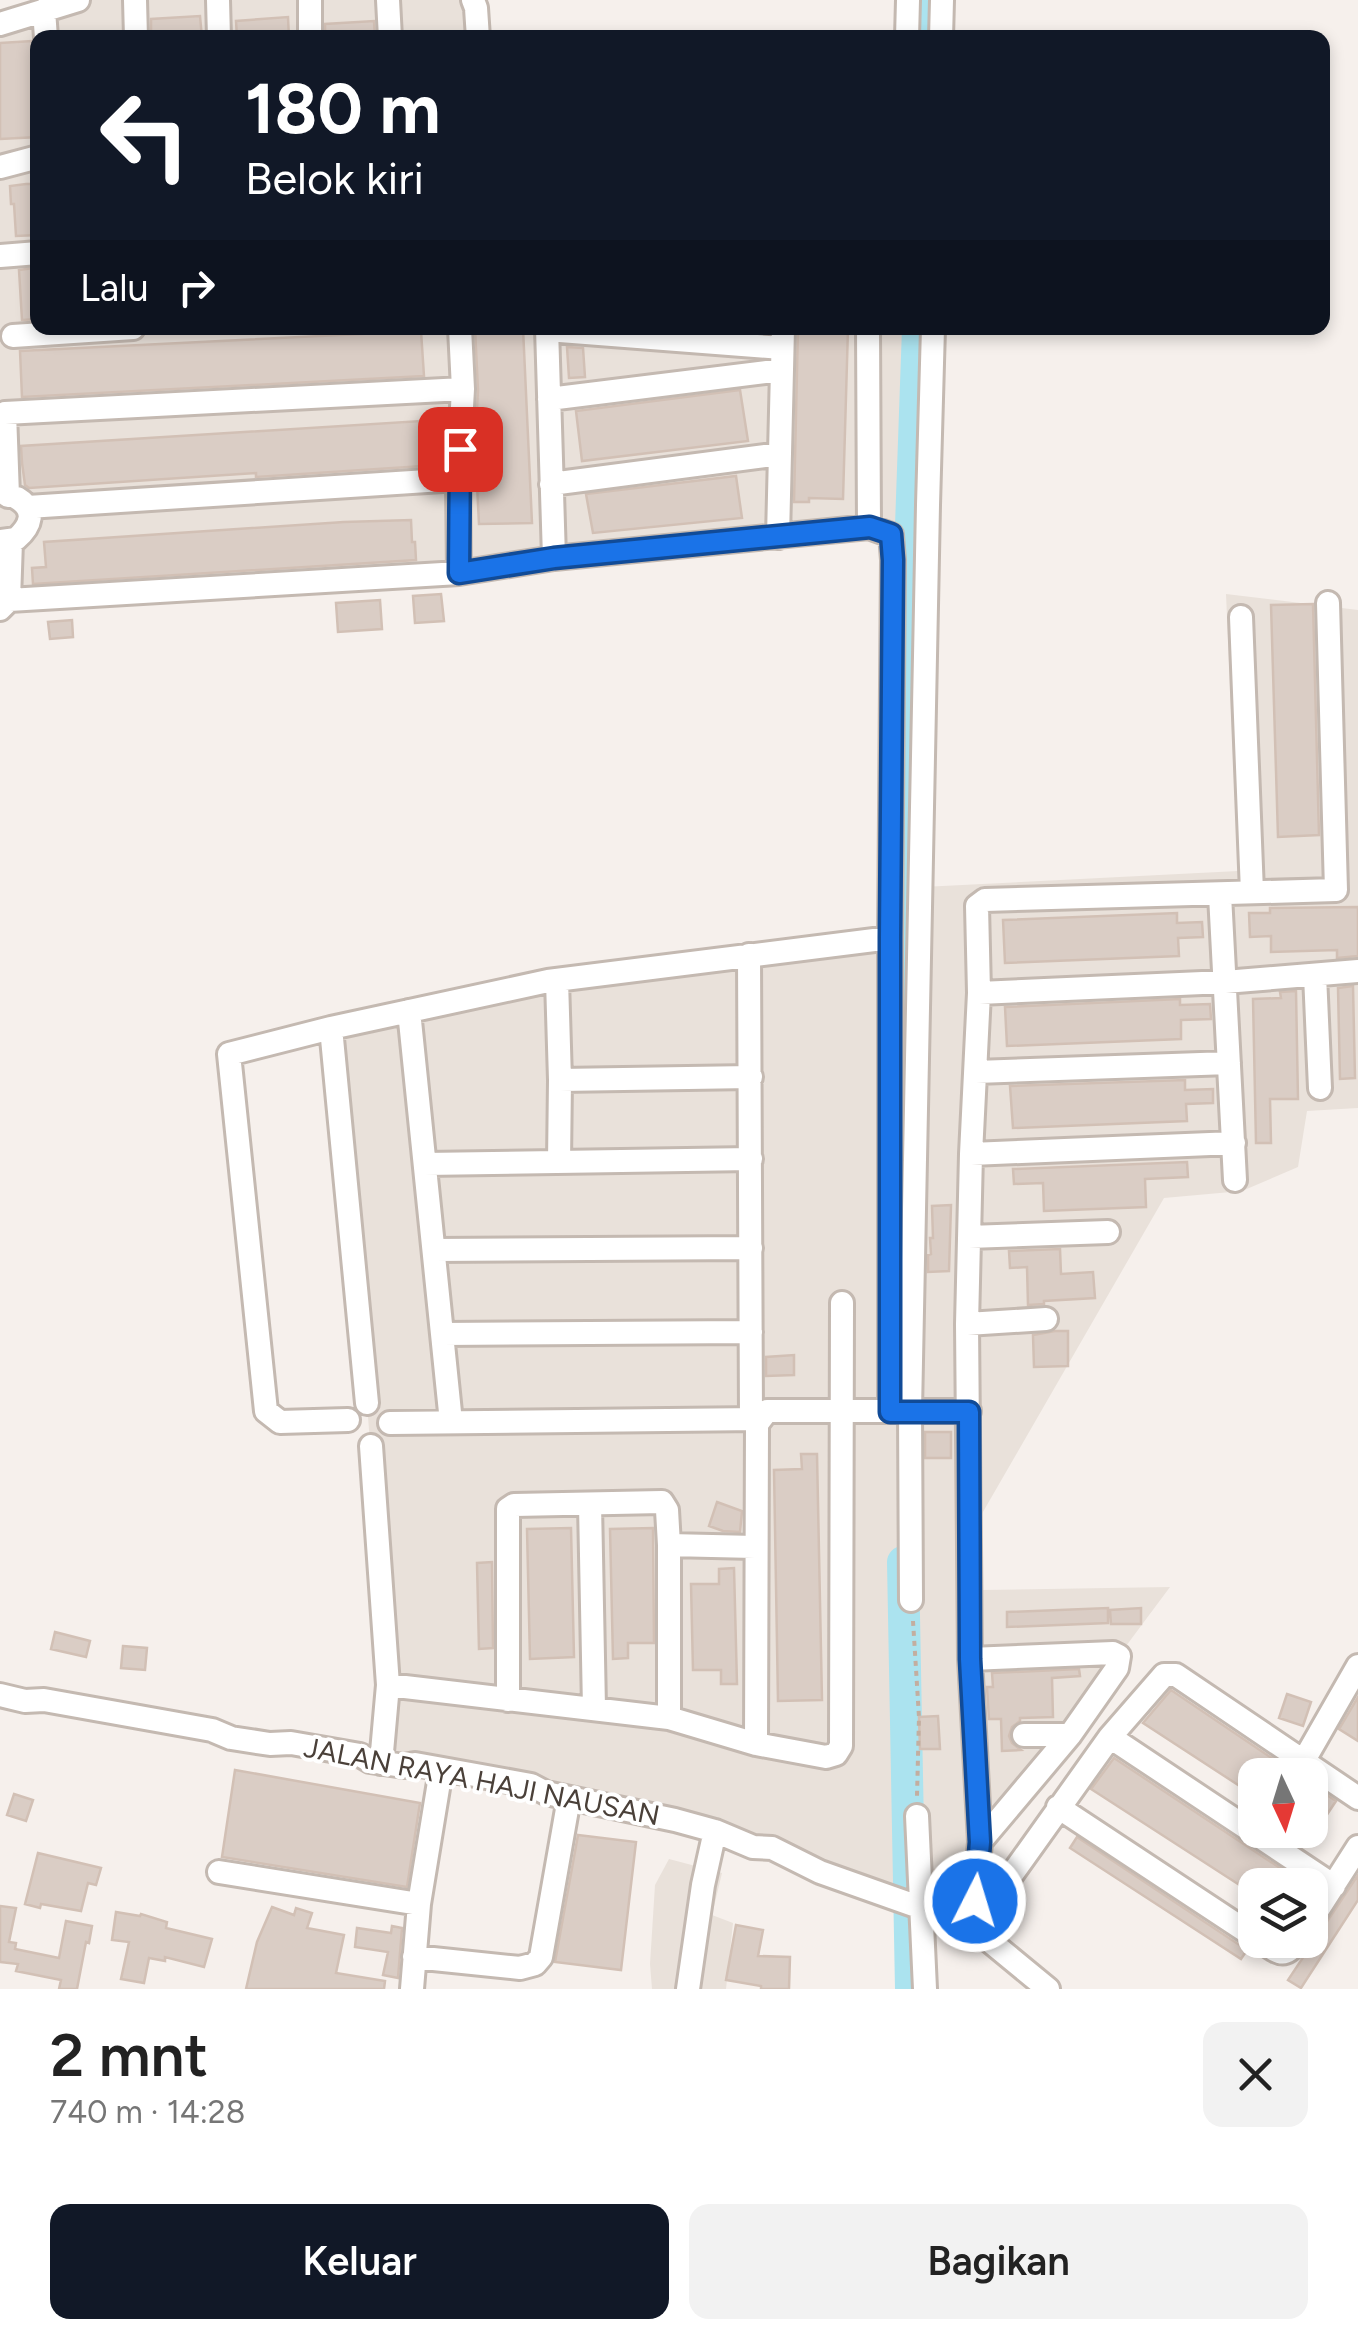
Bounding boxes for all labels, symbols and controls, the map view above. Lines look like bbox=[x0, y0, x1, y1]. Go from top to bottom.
text: 180 m bbox=[245, 66, 440, 151]
icon: left bbox=[80, 70, 210, 200]
text: Belok kiri bbox=[245, 151, 424, 205]
icon: right bbox=[169, 260, 224, 315]
text: Lalu bbox=[80, 265, 149, 311]
pin bbox=[418, 407, 503, 492]
icon: arrive bbox=[433, 422, 488, 477]
street label: JALAN RAYA HAJI NAUSAN bbox=[301, 1730, 663, 1832]
north arrow bbox=[1238, 1758, 1328, 1848]
map controls bbox=[1238, 1758, 1328, 1958]
position arrow bbox=[923, 1849, 1027, 1953]
button: layers bbox=[1238, 1868, 1328, 1958]
text: 2 mnt bbox=[50, 2019, 208, 2091]
button: close bbox=[1203, 2022, 1308, 2127]
text: 740 m · 14:28 bbox=[50, 2093, 245, 2131]
button: Keluar bbox=[50, 2204, 669, 2319]
button: Bagikan bbox=[689, 2204, 1308, 2319]

